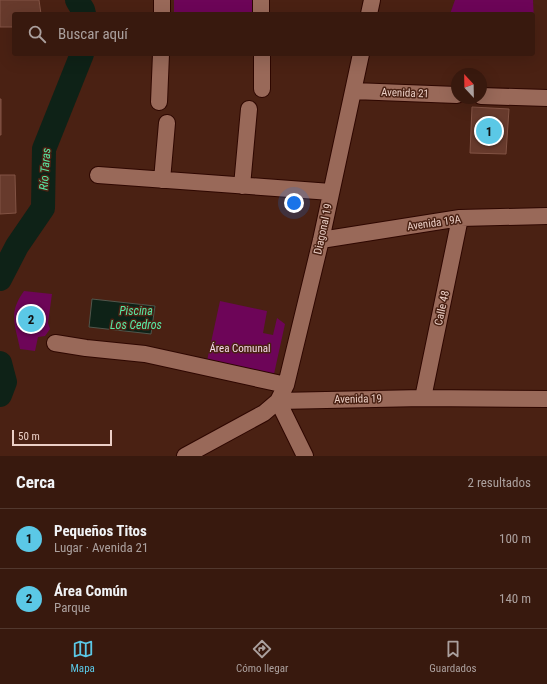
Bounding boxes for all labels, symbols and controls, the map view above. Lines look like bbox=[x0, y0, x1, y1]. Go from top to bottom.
search box bbox=[12, 12, 535, 56]
icon: search bbox=[26, 23, 48, 45]
text: Buscar aquí bbox=[58, 25, 128, 43]
north arrow bbox=[451, 68, 487, 104]
street label: Avenida 21 bbox=[381, 86, 429, 100]
pin: 1 bbox=[476, 116, 502, 146]
water label: Río Taras bbox=[37, 147, 53, 191]
your location bbox=[284, 193, 304, 213]
street label: Diagonal 19 bbox=[311, 202, 335, 256]
street label: Avenida 19A bbox=[406, 213, 462, 233]
street label: Calle 48 bbox=[432, 289, 452, 327]
pin: 2 bbox=[18, 304, 44, 334]
water label: Piscina Los Cedros bbox=[110, 304, 162, 332]
park label: Área Comunal bbox=[209, 342, 271, 355]
street label: Avenida 19 bbox=[334, 392, 382, 406]
scale bar bbox=[12, 428, 112, 447]
text: 50 m bbox=[18, 430, 40, 443]
text: Cerca bbox=[16, 472, 55, 492]
text: 2 resultados bbox=[467, 475, 531, 490]
text: Pequeños Titos bbox=[54, 522, 147, 540]
text: 1 bbox=[26, 531, 32, 546]
text: 100 m bbox=[499, 531, 531, 546]
text: Lugar · Avenida 21 bbox=[54, 540, 148, 555]
text: Área Común bbox=[54, 582, 127, 600]
text: 2 bbox=[26, 591, 32, 606]
text: 140 m bbox=[499, 591, 531, 606]
text: Parque bbox=[54, 600, 90, 615]
tab: Mapa bbox=[71, 638, 95, 675]
tab: Cómo llegar bbox=[236, 638, 288, 675]
tab: Guardados bbox=[429, 638, 476, 675]

